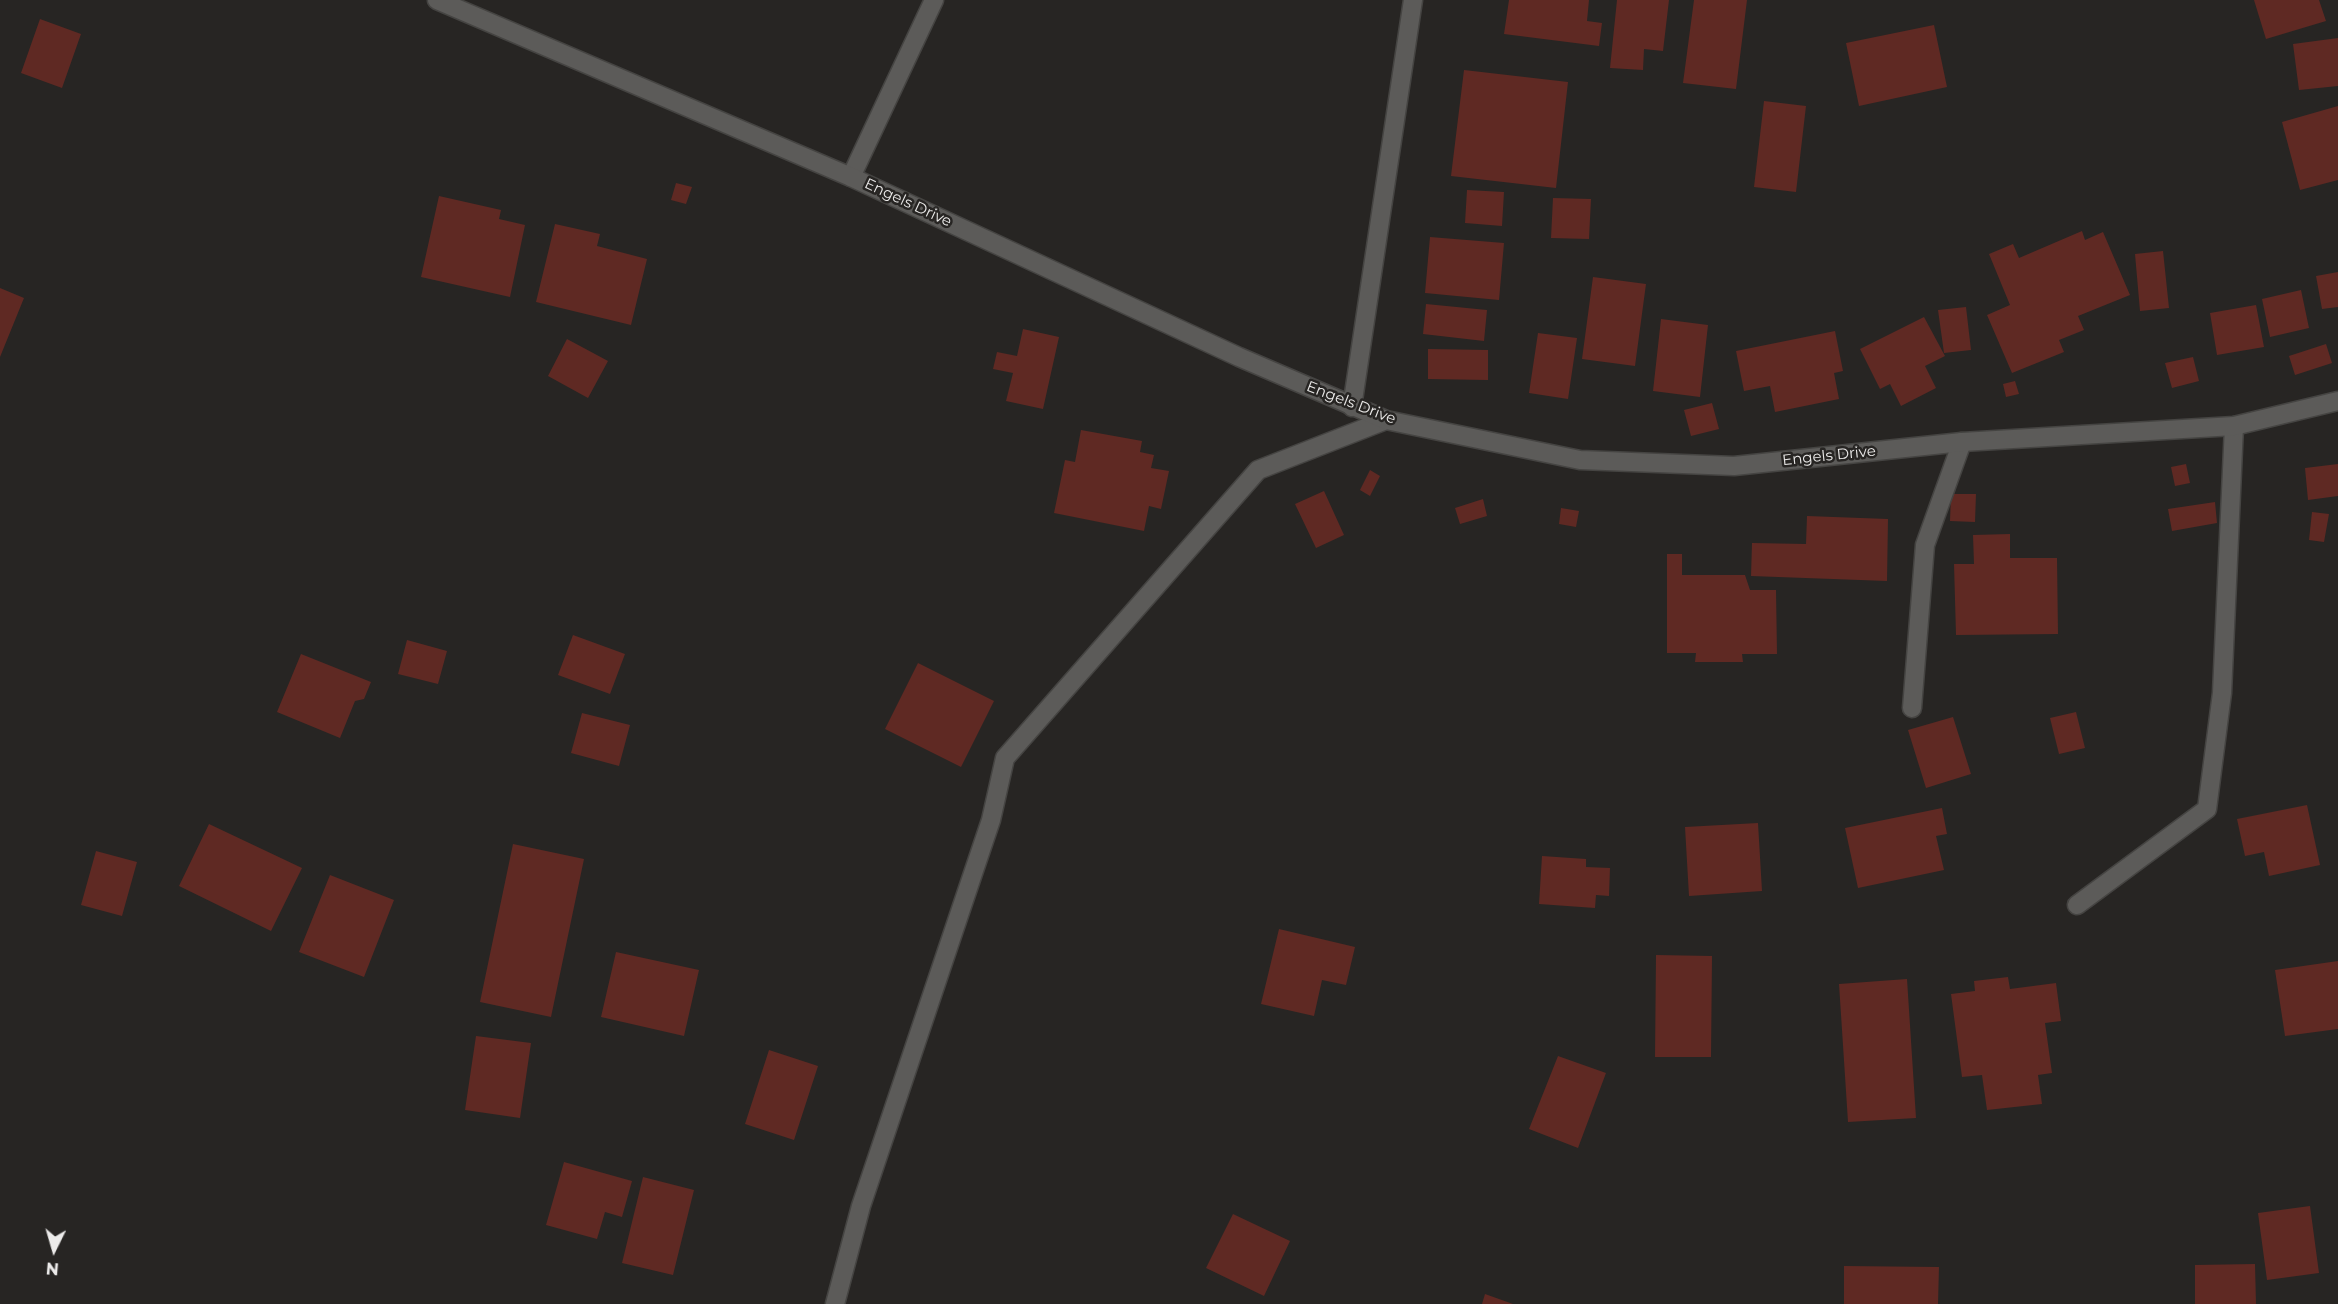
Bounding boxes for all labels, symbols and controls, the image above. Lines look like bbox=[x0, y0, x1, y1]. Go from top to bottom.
street label: Engels Drive bbox=[862, 175, 954, 231]
street label: Engels Drive bbox=[1304, 378, 1398, 428]
street label: Engels Drive bbox=[1781, 442, 1877, 470]
north arrow bbox=[24, 1220, 84, 1280]
text: N bbox=[45, 1258, 60, 1278]

